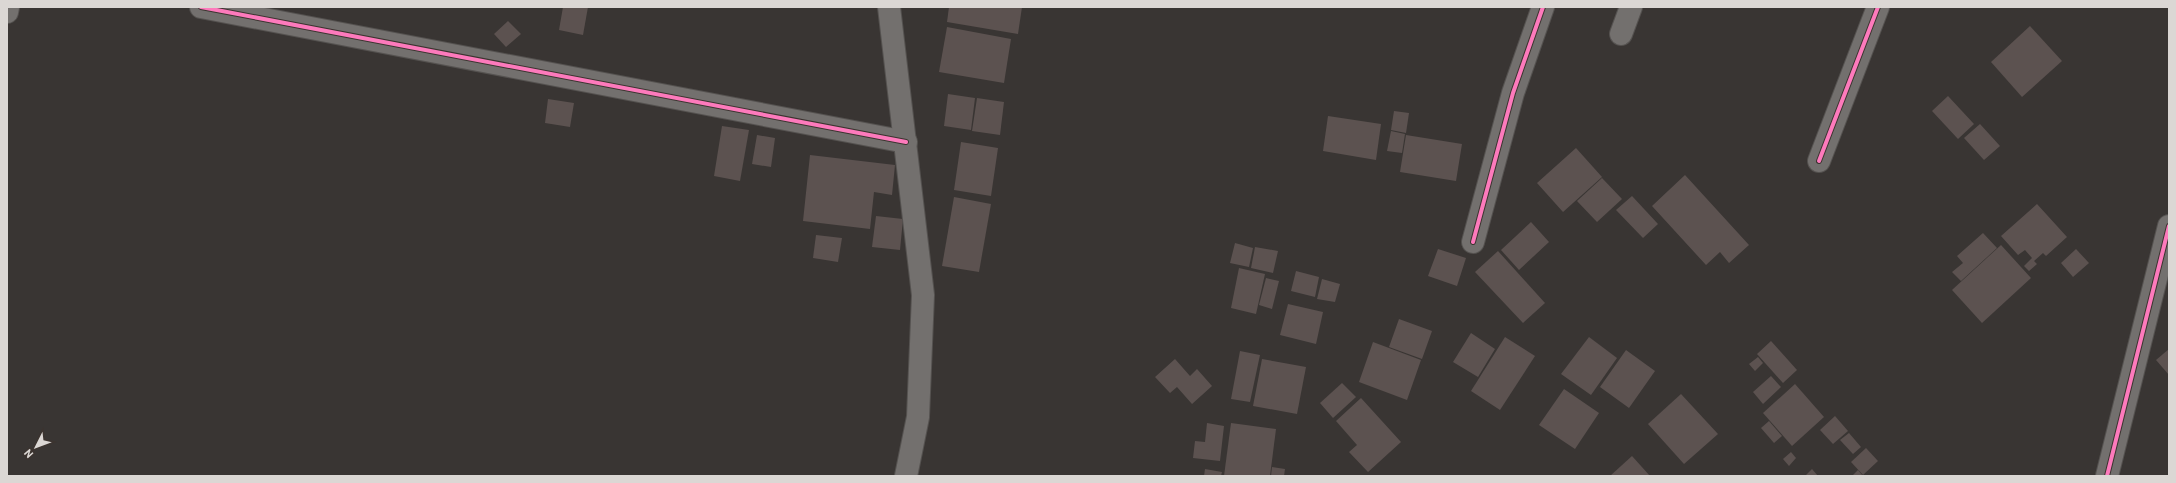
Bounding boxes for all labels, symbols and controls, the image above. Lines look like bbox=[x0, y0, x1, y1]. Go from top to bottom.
north arrow bbox=[16, 427, 56, 467]
text: N bbox=[21, 447, 35, 461]

